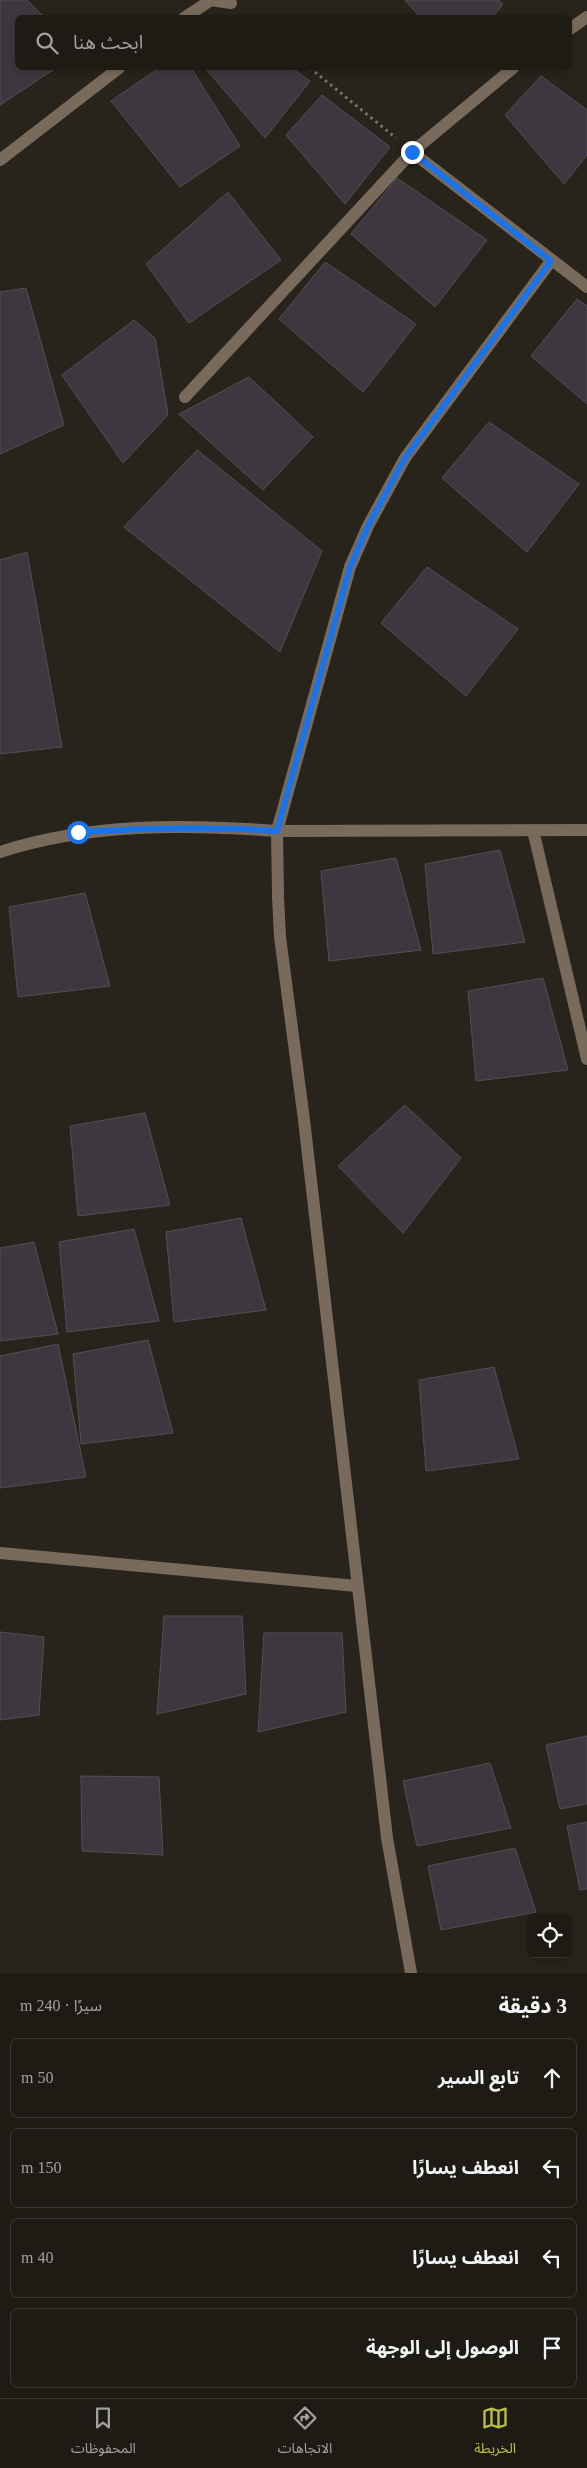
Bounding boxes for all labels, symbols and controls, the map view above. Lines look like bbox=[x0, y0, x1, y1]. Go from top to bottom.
search box bbox=[15, 15, 572, 70]
icon: search bbox=[33, 29, 61, 57]
text: ابحث هنا bbox=[73, 32, 143, 53]
route end bbox=[401, 141, 424, 164]
route start bbox=[67, 821, 90, 844]
map controls bbox=[527, 1913, 572, 1958]
button: locate bbox=[527, 1913, 572, 1958]
text: 3 دقيقة bbox=[498, 1994, 567, 2018]
text: سيرًا · 240 m bbox=[20, 1997, 102, 2014]
icon: ahead bbox=[538, 2064, 566, 2092]
text: تابع السير bbox=[438, 2067, 519, 2088]
text: 50 m bbox=[21, 2069, 53, 2086]
icon: left bbox=[538, 2154, 566, 2182]
text: انعطف يسارًا bbox=[412, 2157, 519, 2178]
text: 150 m bbox=[21, 2159, 61, 2176]
icon: left bbox=[538, 2244, 566, 2272]
text: انعطف يسارًا bbox=[412, 2247, 519, 2268]
text: 40 m bbox=[21, 2249, 53, 2266]
icon: arrive bbox=[538, 2334, 566, 2362]
text: الوصول إلى الوجهة bbox=[366, 2337, 519, 2358]
tab: المحفوظات bbox=[71, 2404, 136, 2463]
tab: الاتجاهات bbox=[278, 2404, 332, 2463]
tab: الخريطة bbox=[474, 2404, 516, 2463]

